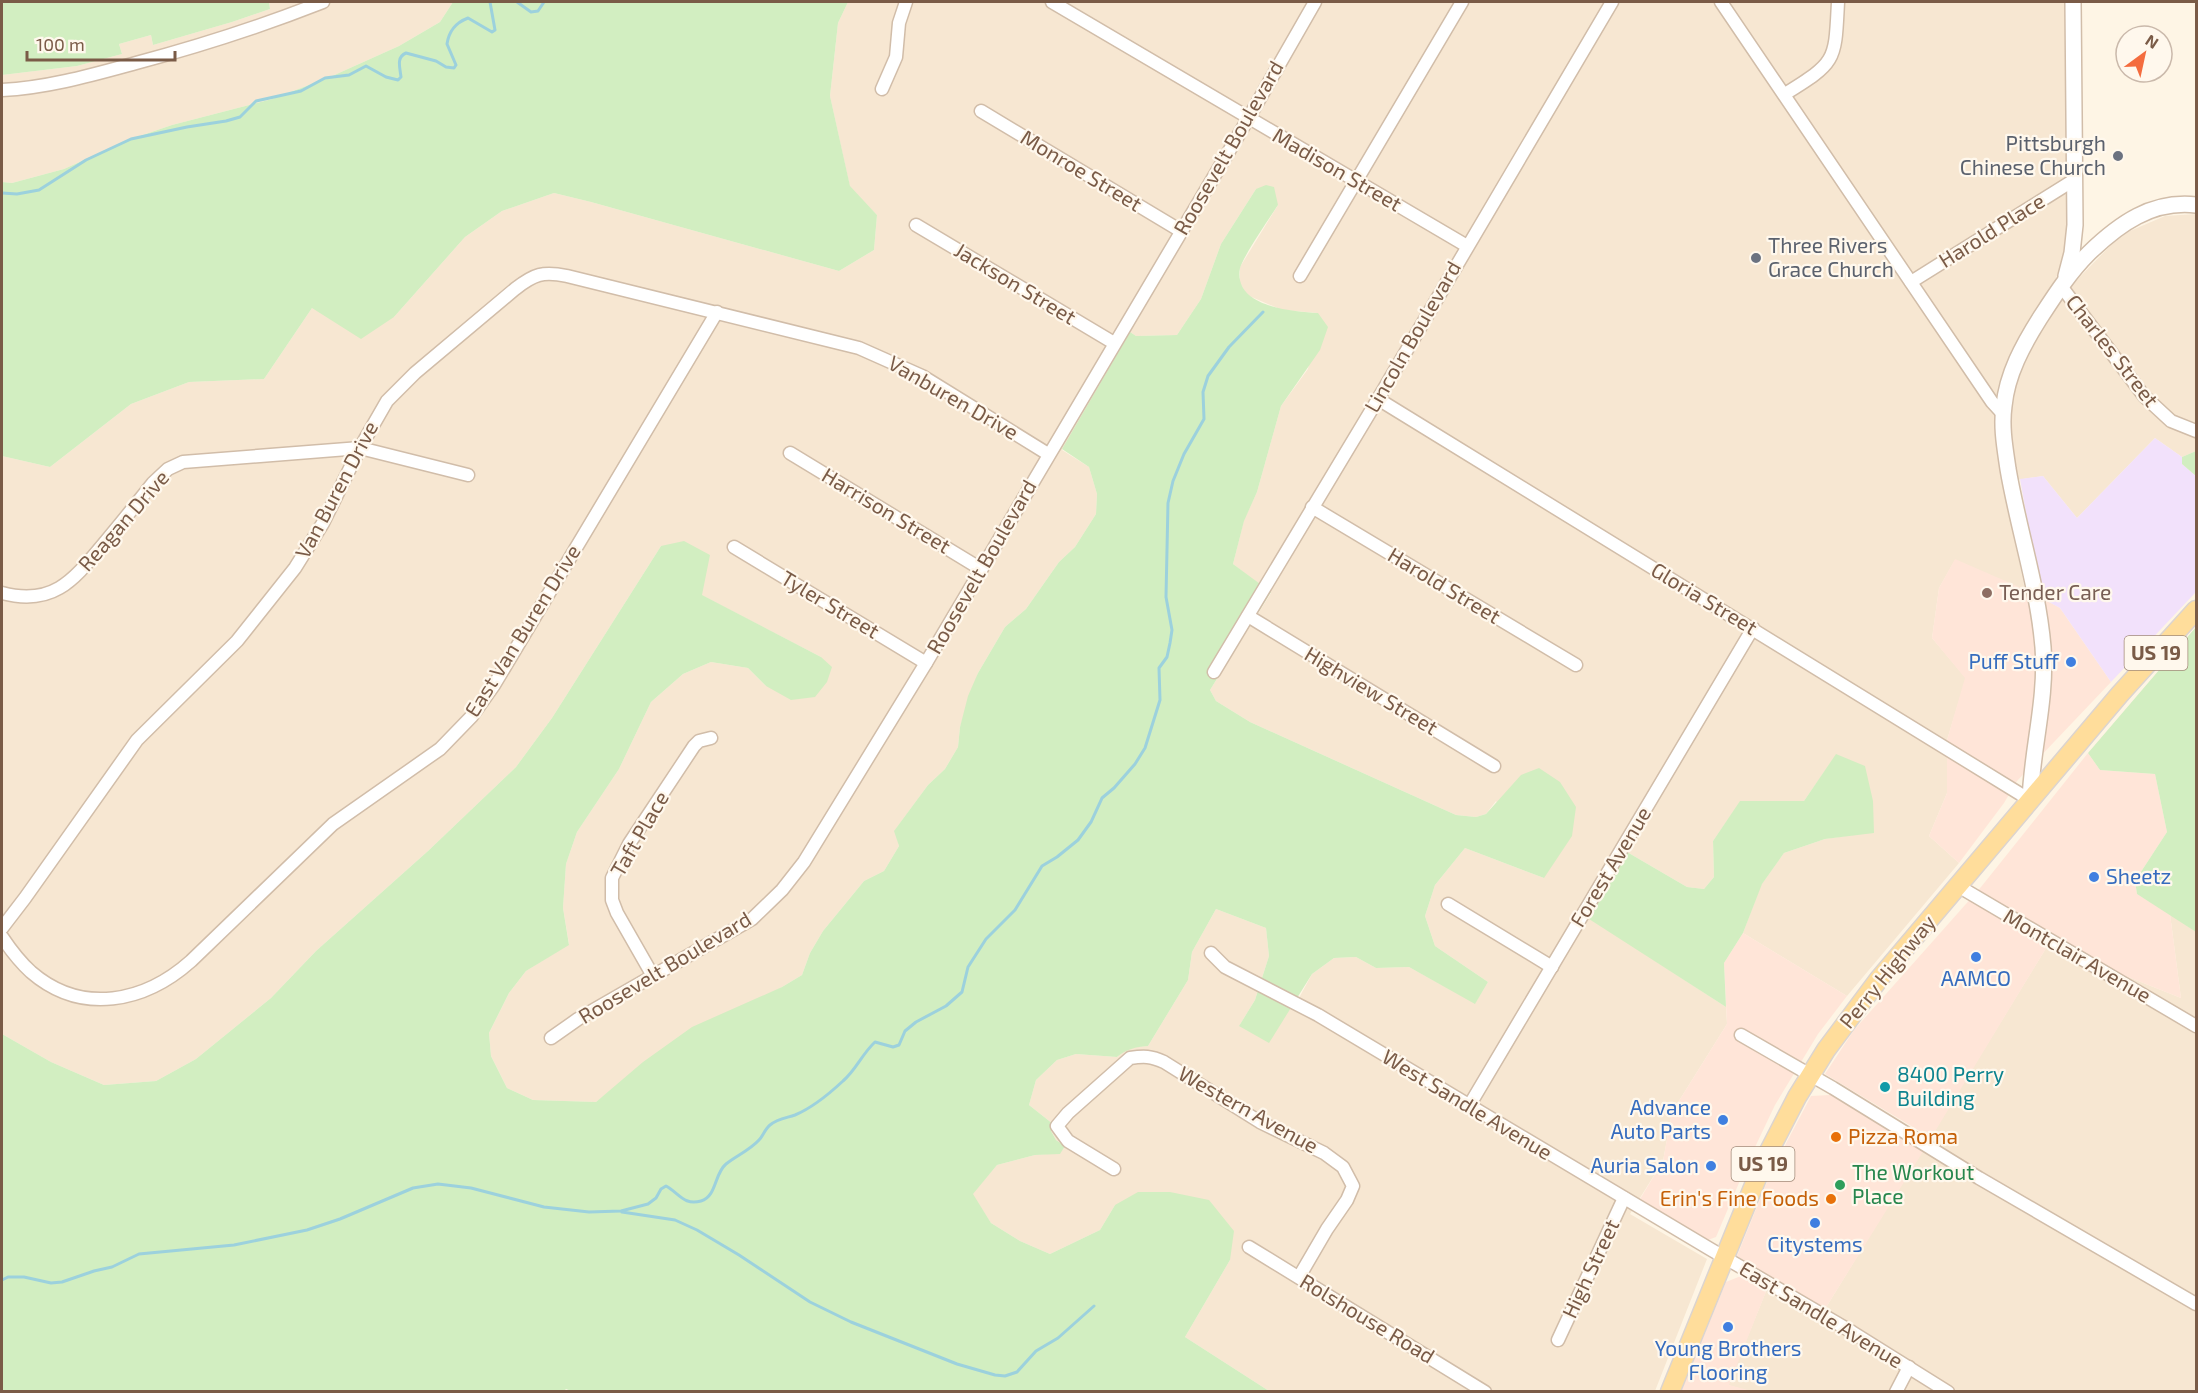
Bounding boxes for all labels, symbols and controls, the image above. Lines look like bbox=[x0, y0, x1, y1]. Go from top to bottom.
scale bar bbox=[27, 24, 176, 62]
north arrow bbox=[2114, 24, 2174, 84]
text: N bbox=[2142, 30, 2162, 52]
text: 100 m bbox=[36, 33, 85, 55]
street label: Roosevelt Boulevard bbox=[1168, 56, 1288, 239]
street label: Madison Street bbox=[1269, 122, 1407, 216]
street label: Monroe Street bbox=[1017, 124, 1147, 216]
place label: Pittsburgh Chinese Church bbox=[1960, 130, 2106, 179]
marker: Pittsburgh Chinese Church bbox=[2111, 149, 2125, 163]
street label: Harold Place bbox=[1934, 187, 2049, 272]
place label: Three Rivers Grace Church bbox=[1768, 232, 1894, 281]
street label: Jackson Street bbox=[950, 237, 1081, 329]
marker: Three Rivers Grace Church bbox=[1749, 251, 1763, 265]
street label: Lincoln Boulevard bbox=[1358, 256, 1465, 416]
street label: Charles Street bbox=[2062, 289, 2165, 411]
street label: Vanburen Drive bbox=[884, 349, 1023, 444]
street label: Van Buren Drive bbox=[289, 416, 382, 562]
street label: Harrison Street bbox=[818, 462, 956, 558]
street label: Reagan Drive bbox=[72, 464, 173, 576]
street label: Roosevelt Boulevard bbox=[921, 475, 1041, 658]
street label: East Van Buren Drive bbox=[459, 540, 585, 721]
street label: Harold Street bbox=[1384, 541, 1506, 628]
street label: Gloria Street bbox=[1647, 556, 1762, 639]
street label: Tyler Street bbox=[777, 565, 885, 643]
place label: Tender Care bbox=[1999, 579, 2111, 604]
marker: Tender Care bbox=[1980, 586, 1994, 600]
road number: US 19 bbox=[2124, 636, 2188, 670]
street label: Highview Street bbox=[1301, 640, 1443, 739]
place label: Puff Stuff bbox=[1968, 648, 2060, 673]
marker: Puff Stuff bbox=[2064, 655, 2078, 669]
street label: Taft Place bbox=[604, 786, 673, 880]
street label: Forest Avenue bbox=[1564, 802, 1655, 931]
place label: Sheetz bbox=[2106, 863, 2171, 888]
marker: Sheetz bbox=[2087, 870, 2101, 884]
street label: Montclair Avenue bbox=[1999, 902, 2156, 1007]
street label: Roosevelt Boulevard bbox=[573, 905, 755, 1028]
street label: Perry Highway bbox=[1833, 909, 1940, 1033]
marker: AAMCO bbox=[1969, 950, 1983, 964]
place label: AAMCO bbox=[1941, 965, 2011, 990]
street label: West Sandle Avenue bbox=[1378, 1043, 1557, 1164]
street label: Western Avenue bbox=[1174, 1060, 1323, 1157]
place label: 8400 Perry Building bbox=[1897, 1061, 2004, 1110]
marker: 8400 Perry Building bbox=[1878, 1080, 1892, 1094]
place label: Advance Auto Parts bbox=[1610, 1094, 1711, 1143]
marker: Advance Auto Parts bbox=[1716, 1113, 1730, 1127]
place label: Pizza Roma bbox=[1848, 1123, 1958, 1148]
marker: Pizza Roma bbox=[1829, 1130, 1843, 1144]
road number: US 19 bbox=[1732, 1147, 1794, 1181]
place label: Auria Salon bbox=[1590, 1152, 1699, 1177]
marker: Auria Salon bbox=[1704, 1159, 1718, 1173]
place label: The Workout Place bbox=[1852, 1159, 1974, 1208]
marker: The Workout Place bbox=[1833, 1178, 1847, 1192]
place label: Erin's Fine Foods bbox=[1660, 1185, 1819, 1210]
marker: Erin's Fine Foods bbox=[1824, 1192, 1838, 1206]
street label: High Street bbox=[1556, 1215, 1623, 1322]
marker: Citystems bbox=[1808, 1216, 1822, 1230]
place label: Citystems bbox=[1767, 1231, 1863, 1256]
street label: East Sandle Avenue bbox=[1736, 1255, 1908, 1372]
street label: Rolshouse Road bbox=[1296, 1268, 1440, 1368]
marker: Young Brothers Flooring bbox=[1721, 1320, 1735, 1334]
place label: Young Brothers Flooring bbox=[1655, 1335, 1801, 1384]

